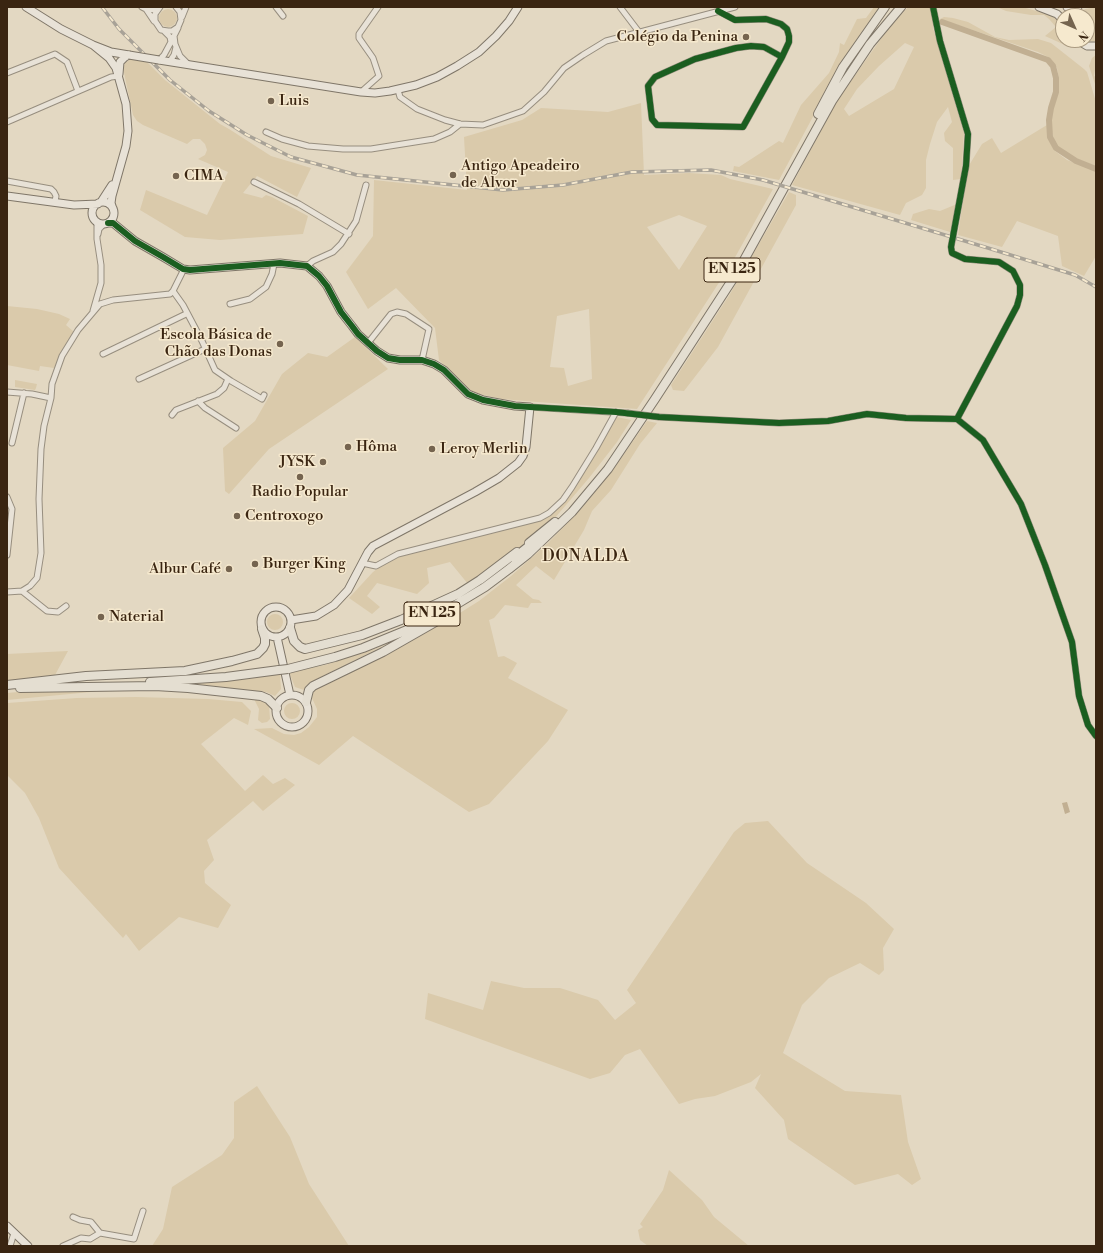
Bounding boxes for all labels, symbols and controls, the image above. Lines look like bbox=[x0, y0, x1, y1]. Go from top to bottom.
north arrow bbox=[1055, 8, 1095, 48]
place label: Colégio da Penina bbox=[617, 28, 738, 46]
text: N bbox=[1075, 28, 1091, 44]
marker: Colégio da Penina bbox=[741, 32, 751, 42]
place label: Luis bbox=[279, 92, 309, 110]
marker: Luis bbox=[266, 96, 276, 106]
place label: Antigo Apeadeiro de Alvor bbox=[461, 157, 580, 192]
place label: CIMA bbox=[184, 167, 224, 185]
marker: Antigo Apeadeiro de Alvor bbox=[448, 170, 458, 180]
marker: CIMA bbox=[171, 171, 181, 181]
road number: EN 125 bbox=[704, 258, 760, 282]
place label: Escola Básica de Chão das Donas bbox=[160, 326, 272, 361]
marker: Escola Básica de Chão das Donas bbox=[275, 339, 285, 349]
place label: Hôma bbox=[356, 438, 397, 456]
place label: Leroy Merlin bbox=[440, 440, 528, 458]
marker: Hôma bbox=[343, 442, 353, 452]
marker: Leroy Merlin bbox=[427, 444, 437, 454]
place label: JYSK bbox=[279, 453, 315, 471]
marker: JYSK bbox=[318, 457, 328, 467]
marker: Radio Popular bbox=[295, 472, 305, 482]
place label: Radio Popular bbox=[252, 483, 348, 501]
place label: Centroxogo bbox=[245, 507, 323, 525]
marker: Centroxogo bbox=[232, 511, 242, 521]
district label: DONALDA bbox=[542, 547, 630, 567]
place label: Burger King bbox=[263, 555, 346, 573]
marker: Burger King bbox=[250, 559, 260, 569]
place label: Albur Café bbox=[149, 560, 221, 578]
marker: Albur Café bbox=[224, 564, 234, 574]
road number: EN 125 bbox=[404, 602, 460, 626]
place label: Naterial bbox=[109, 608, 164, 626]
marker: Naterial bbox=[96, 612, 106, 622]

